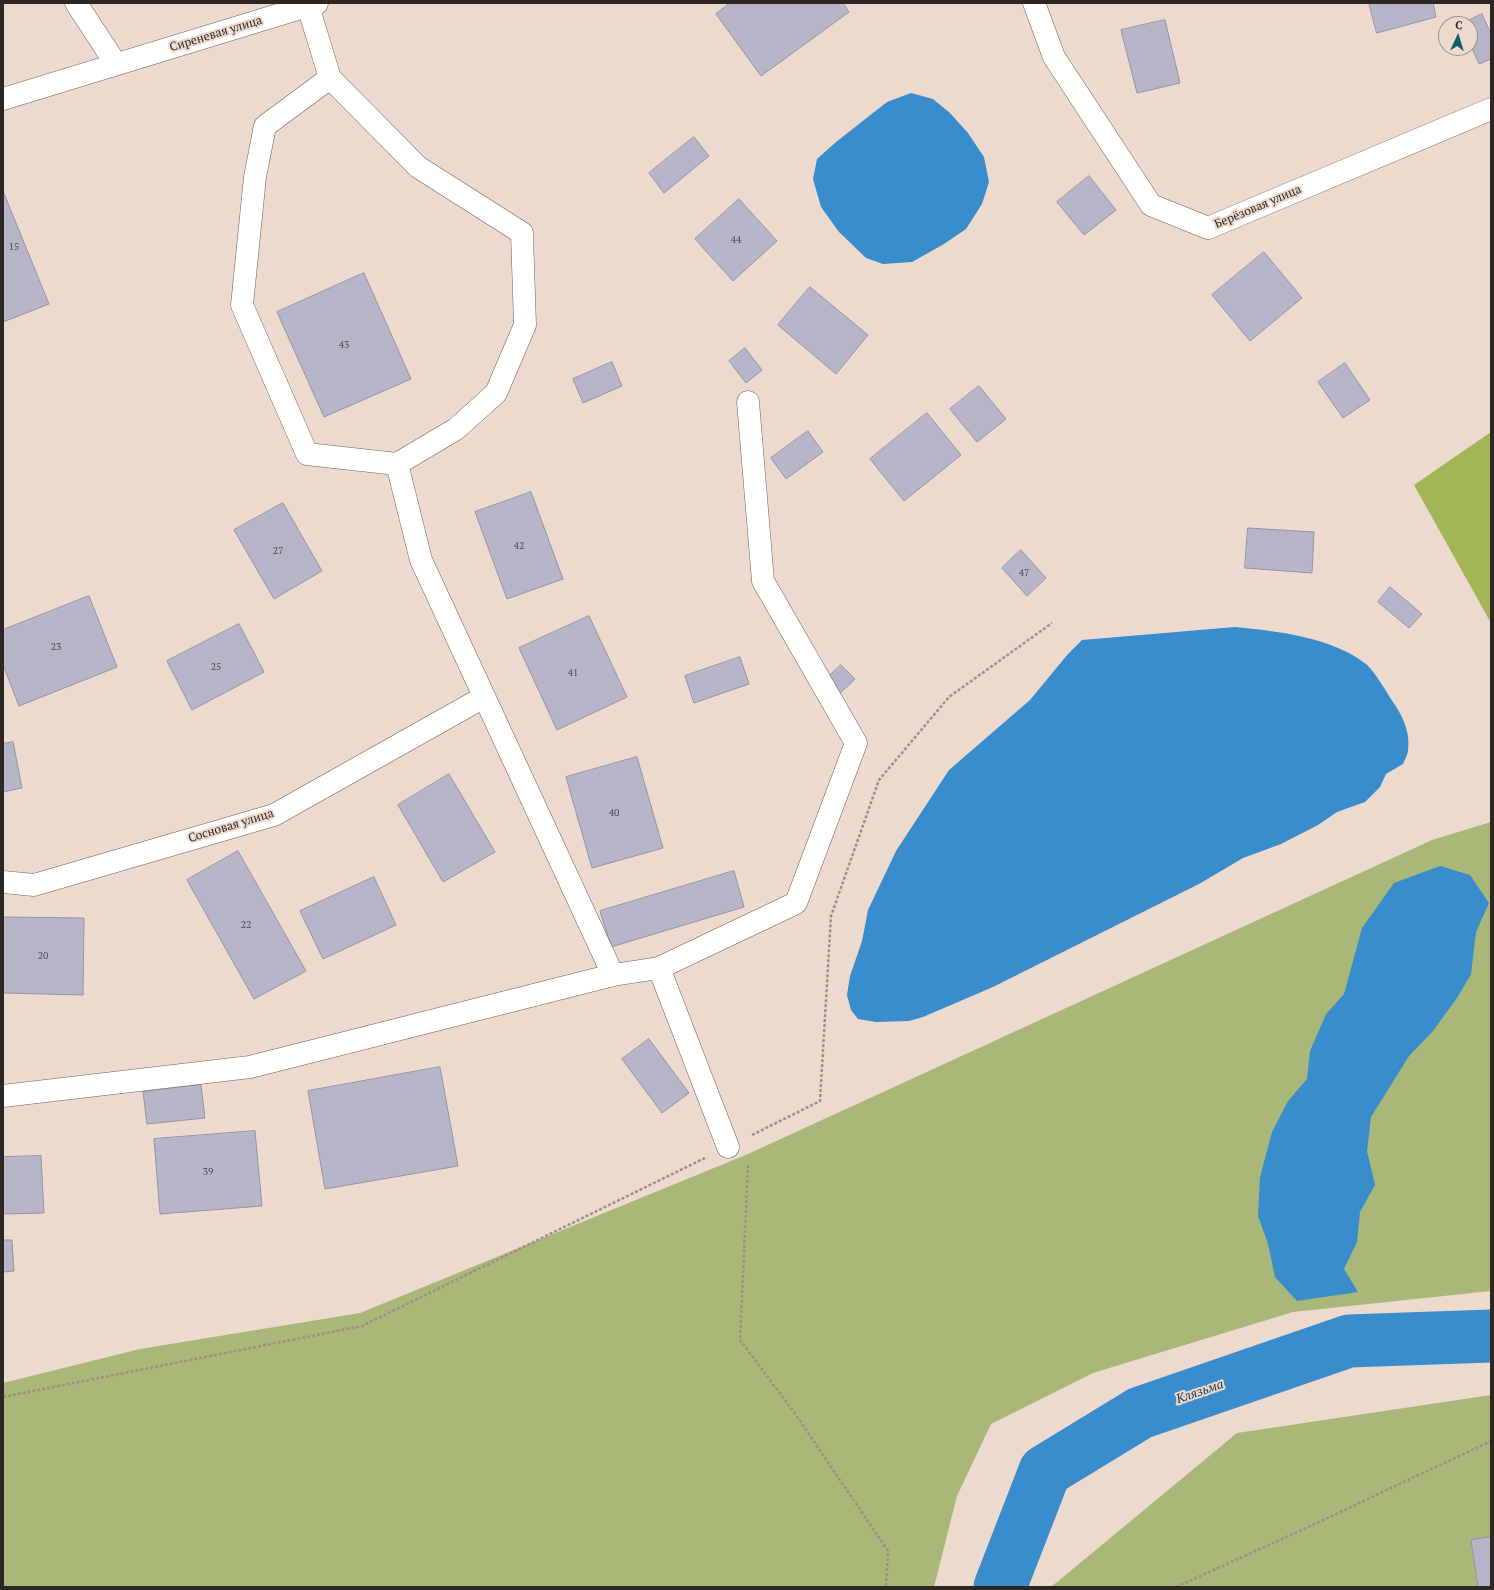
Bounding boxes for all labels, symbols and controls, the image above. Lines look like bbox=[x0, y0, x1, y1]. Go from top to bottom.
street label: Сиреневая улица bbox=[168, 13, 264, 55]
north arrow bbox=[1438, 16, 1478, 56]
text: С bbox=[1455, 18, 1463, 32]
street label: Берёзовая улица bbox=[1212, 182, 1304, 232]
house number: 44 bbox=[731, 234, 741, 246]
house number: 15 bbox=[9, 241, 19, 253]
house number: 43 bbox=[339, 339, 349, 351]
house number: 42 bbox=[514, 540, 524, 552]
house number: 27 bbox=[273, 545, 283, 557]
house number: 47 bbox=[1019, 567, 1029, 579]
house number: 23 bbox=[51, 641, 61, 653]
house number: 25 bbox=[211, 661, 221, 673]
house number: 41 bbox=[568, 667, 578, 679]
street label: Сосновая улица bbox=[187, 806, 275, 846]
house number: 40 bbox=[609, 807, 619, 819]
house number: 22 bbox=[241, 919, 251, 931]
house number: 20 bbox=[38, 950, 48, 962]
house number: 39 bbox=[203, 1166, 213, 1178]
water label: Клязьма bbox=[1174, 1377, 1226, 1407]

